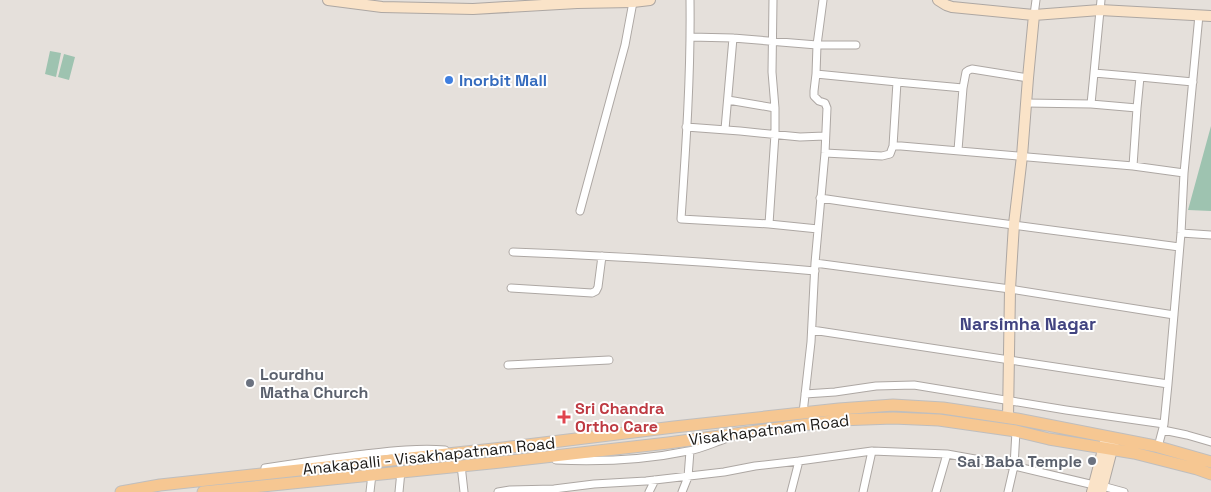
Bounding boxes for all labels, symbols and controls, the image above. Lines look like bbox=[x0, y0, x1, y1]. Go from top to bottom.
place label: Inorbit Mall bbox=[459, 70, 547, 91]
marker: Inorbit Mall bbox=[443, 74, 455, 86]
district label: Narsimha Nagar bbox=[960, 312, 1096, 335]
place label: Lourdhu Matha Church bbox=[260, 364, 368, 403]
marker: Lourdhu Matha Church bbox=[244, 377, 256, 389]
place label: Sri Chandra Ortho Care bbox=[575, 398, 664, 437]
marker: Sri Chandra Ortho Care bbox=[557, 410, 571, 424]
street label: Visakhapatnam Road bbox=[688, 410, 850, 450]
street label: Anakapalli - Visakhapatnam Road bbox=[302, 432, 556, 480]
place label: Sai Baba Temple bbox=[957, 451, 1082, 472]
marker: Sai Baba Temple bbox=[1086, 455, 1098, 467]

